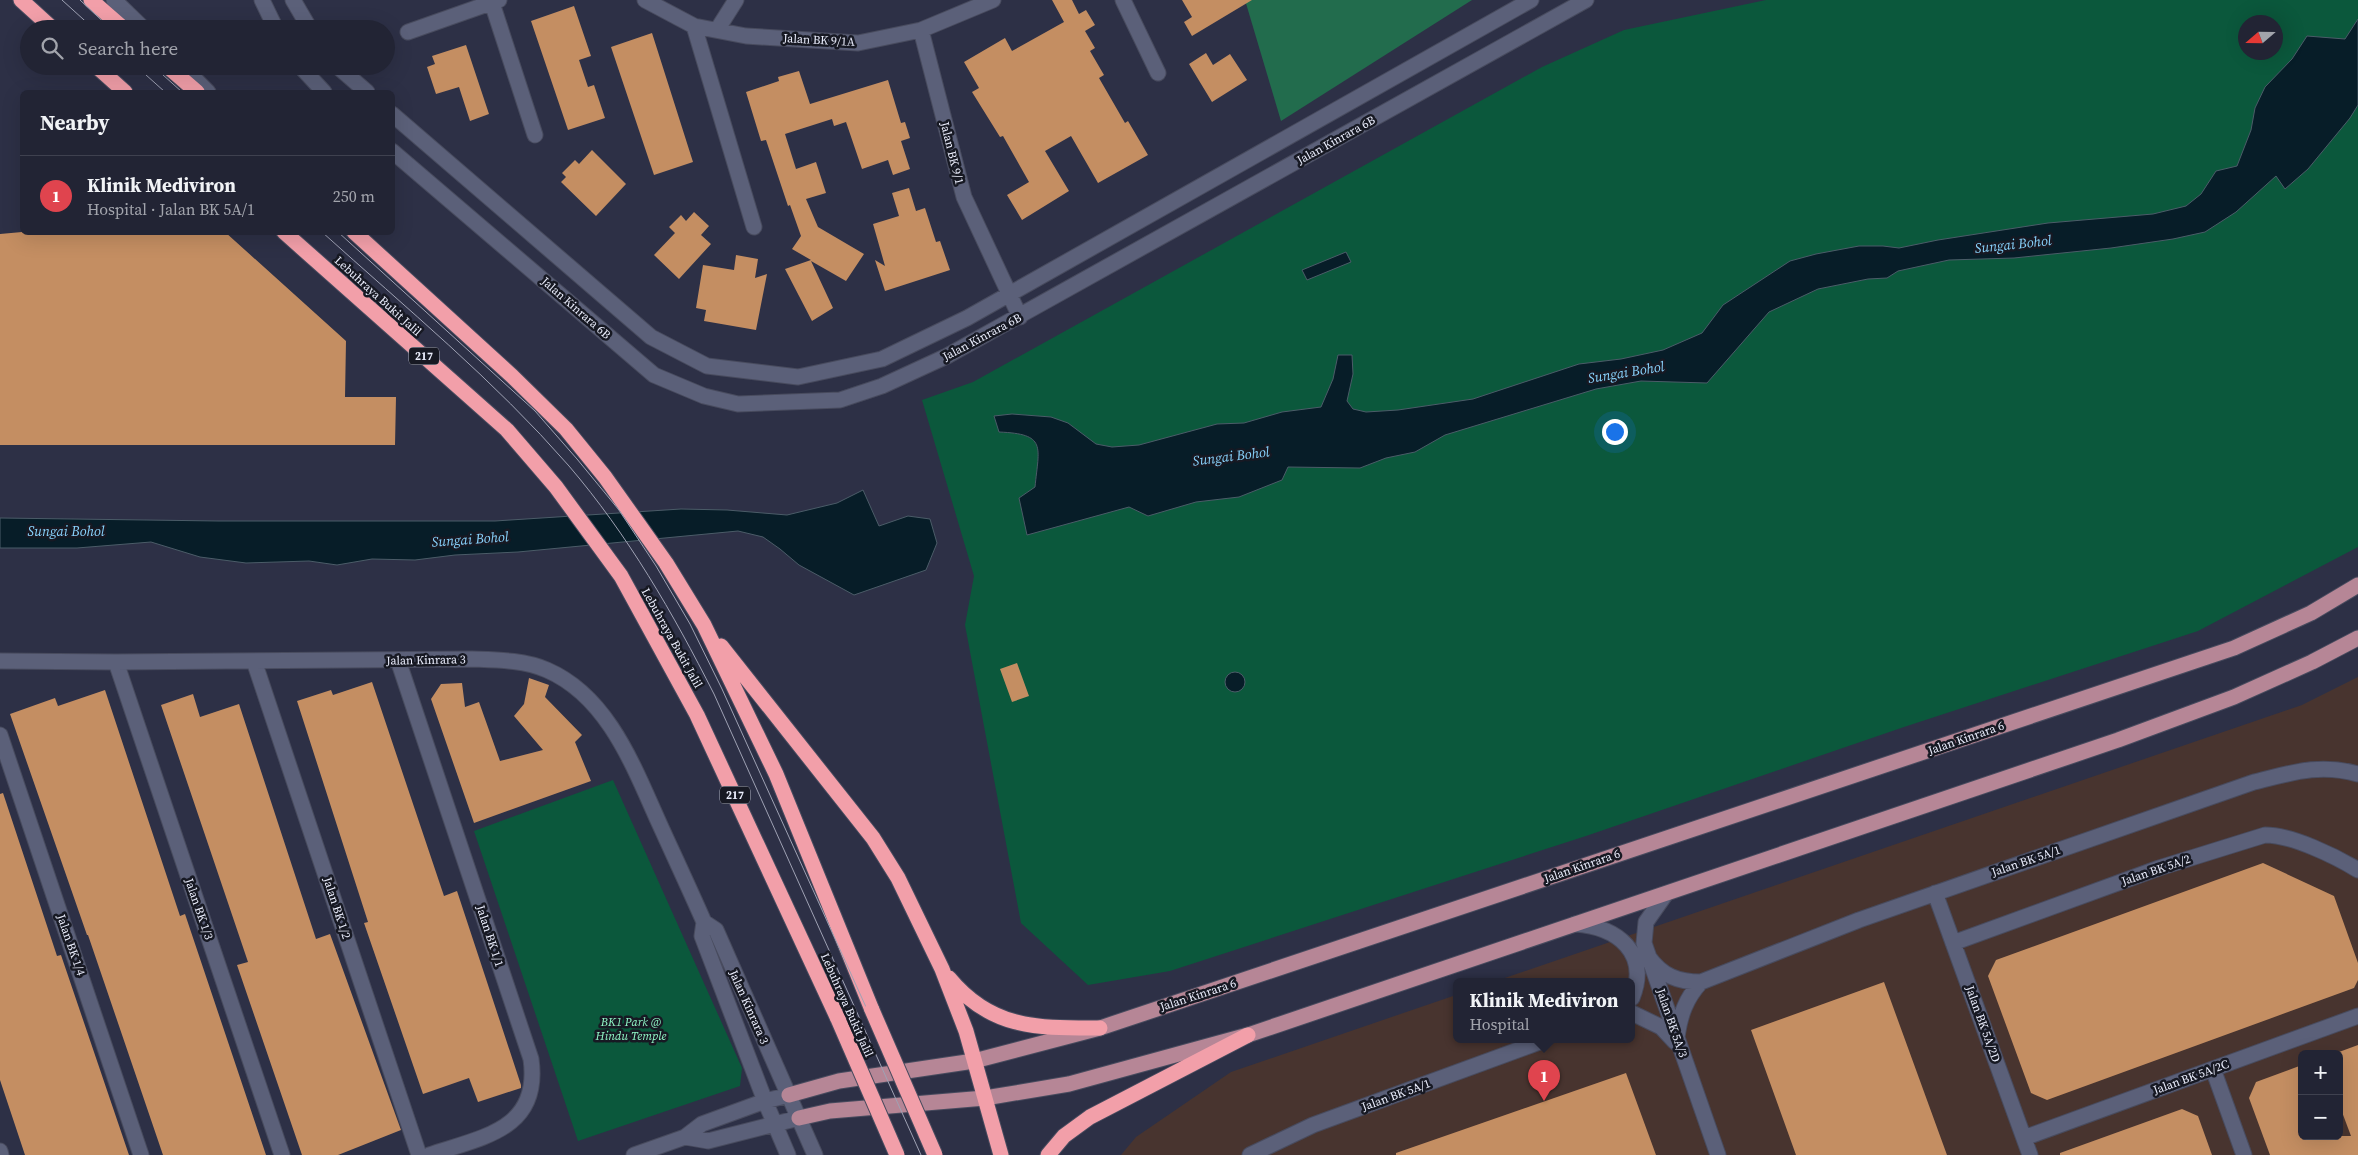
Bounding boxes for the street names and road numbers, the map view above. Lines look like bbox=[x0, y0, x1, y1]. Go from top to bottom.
street label: Jalan BK 9/1A bbox=[782, 30, 855, 50]
street label: Jalan Kinrara 6B bbox=[1293, 112, 1378, 169]
street label: Jalan BK 9/1 bbox=[936, 119, 967, 186]
street label: Lebuhraya Bukit Jalil bbox=[331, 253, 425, 340]
street label: Jalan Kinrara 6B bbox=[537, 273, 614, 343]
street label: Jalan Kinrara 6B bbox=[939, 309, 1025, 365]
road number: 217 bbox=[409, 348, 439, 364]
street label: Lebuhraya Bukit Jalil bbox=[638, 585, 706, 691]
street label: Jalan Kinrara 3 bbox=[385, 651, 466, 669]
street label: Jalan Kinrara 6 bbox=[1925, 717, 2006, 759]
road number: 217 bbox=[720, 786, 750, 804]
street label: Jalan BK 5A/1 bbox=[1988, 842, 2063, 881]
street label: Jalan Kinrara 6 bbox=[1541, 845, 1622, 887]
street label: Jalan BK 5A/2 bbox=[2118, 851, 2193, 890]
street label: Jalan BK 1/2 bbox=[319, 874, 354, 941]
street label: Jalan BK 1/3 bbox=[181, 875, 217, 942]
street label: Jalan BK 1/1 bbox=[472, 902, 507, 969]
street label: Jalan BK 1/4 bbox=[53, 911, 89, 978]
street label: Lebuhraya Bukit Jalil bbox=[817, 951, 877, 1060]
street label: Jalan Kinrara 3 bbox=[725, 966, 772, 1047]
street label: Jalan Kinrara 6 bbox=[1157, 975, 1238, 1015]
street label: Jalan BK 5A/2D bbox=[1961, 983, 2004, 1065]
street label: Jalan BK 5A/3 bbox=[1652, 985, 1691, 1060]
street label: Jalan BK 5A/2C bbox=[2150, 1056, 2231, 1098]
street label: Jalan BK 5A/1 bbox=[1359, 1075, 1432, 1115]

